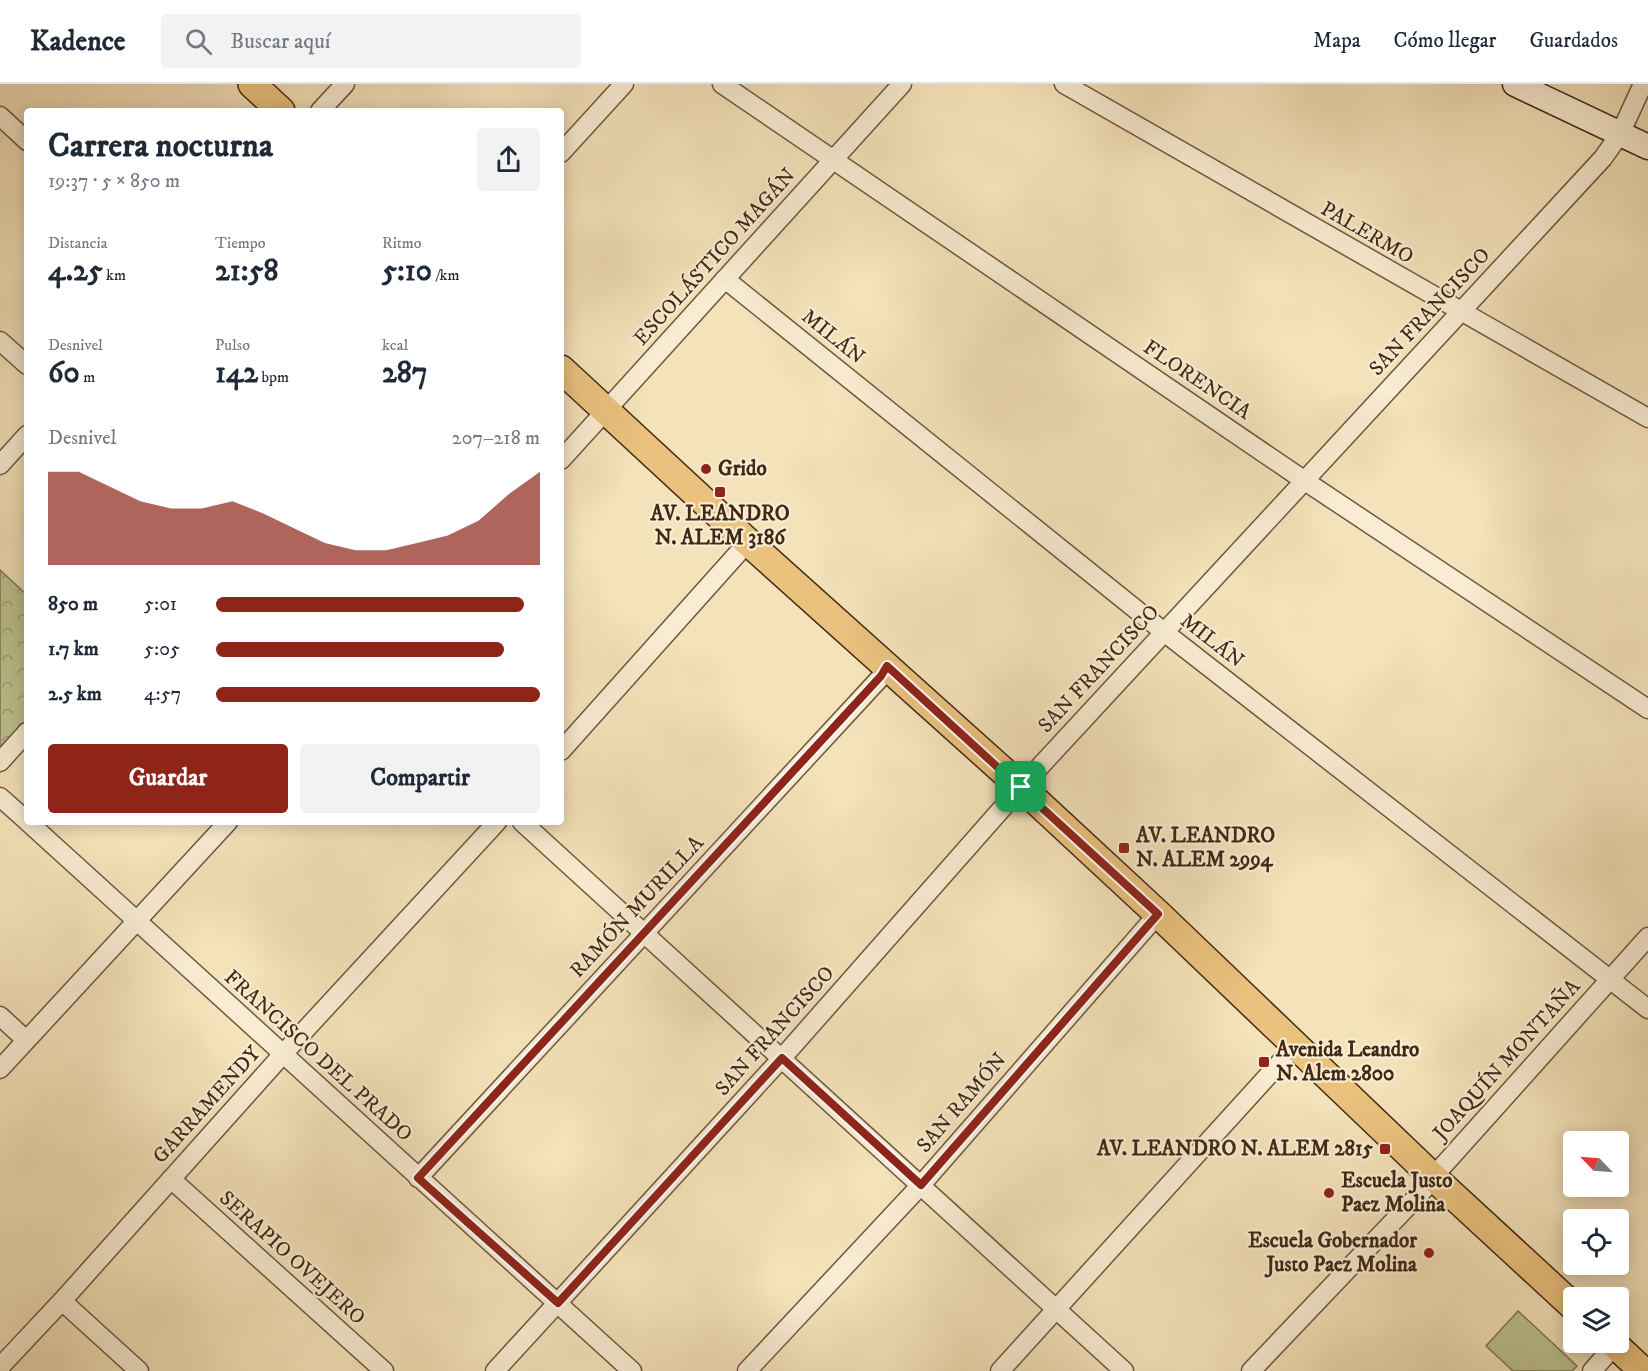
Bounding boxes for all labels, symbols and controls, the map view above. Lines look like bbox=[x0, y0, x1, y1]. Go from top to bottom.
search box bbox=[161, 14, 581, 68]
text: Kadence bbox=[30, 24, 125, 59]
icon: search bbox=[182, 25, 215, 58]
text: Buscar aquí bbox=[230, 28, 330, 55]
text: Mapa bbox=[1313, 28, 1361, 54]
text: Cómo llegar bbox=[1394, 28, 1496, 54]
text: Guardados bbox=[1529, 28, 1618, 54]
text: Carrera nocturna bbox=[48, 126, 273, 167]
button: share bbox=[477, 128, 540, 191]
street label: ESCOLÁSTICO MAGÁN bbox=[627, 162, 802, 351]
text: 19:37 · 5 × 850 m bbox=[48, 169, 180, 194]
street label: PALERMO bbox=[1316, 196, 1418, 270]
text: Distancia bbox=[48, 233, 107, 253]
text: Tiempo bbox=[215, 233, 266, 253]
text: Ritmo bbox=[382, 233, 422, 253]
street label: SAN FRANCISCO bbox=[1364, 242, 1496, 382]
text: 4.25 bbox=[48, 253, 103, 290]
text: 21:58 bbox=[215, 253, 278, 290]
text: 5:10 bbox=[382, 253, 432, 290]
text: km bbox=[103, 265, 126, 285]
text: /km bbox=[432, 265, 460, 285]
street label: MILÁN bbox=[796, 302, 871, 370]
street label: FLORENCIA bbox=[1138, 334, 1256, 426]
text: Desnivel bbox=[48, 335, 103, 355]
text: Pulso bbox=[215, 335, 250, 355]
text: kcal bbox=[382, 335, 408, 355]
text: 60 bbox=[48, 355, 80, 392]
text: 142 bbox=[215, 355, 258, 392]
text: 287 bbox=[382, 355, 428, 392]
text: m bbox=[80, 367, 95, 387]
text: bpm bbox=[258, 367, 289, 387]
text: Desnivel bbox=[48, 426, 117, 451]
text: 207–218 m bbox=[452, 426, 540, 451]
place label: Grido bbox=[718, 456, 767, 482]
marker: Grido bbox=[699, 462, 713, 476]
marker: AV. LEANDRO N. ALEM 3186 bbox=[713, 485, 727, 499]
place label: AV. LEANDRO N. ALEM 3186 bbox=[649, 501, 790, 551]
text: 850 m bbox=[48, 592, 98, 617]
text: 5:01 bbox=[144, 592, 177, 617]
street label: SAN FRANCISCO bbox=[1033, 599, 1165, 739]
street label: MILÁN bbox=[1175, 606, 1250, 674]
text: 1.7 km bbox=[48, 637, 99, 662]
text: 5:05 bbox=[144, 637, 180, 662]
text: 2.5 km bbox=[48, 682, 102, 707]
text: 4:57 bbox=[144, 682, 181, 707]
button: Guardar bbox=[48, 744, 288, 813]
button: Compartir bbox=[300, 744, 540, 813]
pin bbox=[995, 761, 1046, 812]
icon: arrive bbox=[1004, 770, 1037, 803]
place label: AV. LEANDRO N. ALEM 2994 bbox=[1135, 823, 1275, 873]
street label: RAMÓN MURILLA bbox=[563, 829, 710, 983]
marker: AV. LEANDRO N. ALEM 2994 bbox=[1117, 841, 1131, 855]
street label: SAN FRANCISCO bbox=[710, 961, 840, 1101]
street label: FRANCISCO DEL PRADO bbox=[219, 965, 417, 1147]
street label: JOAQUÍN MONTAÑA bbox=[1425, 972, 1587, 1147]
place label: Avenida Leandro N. Alem 2800 bbox=[1275, 1037, 1419, 1087]
street label: GARRAMENDY bbox=[147, 1040, 267, 1169]
street label: SAN RAMÓN bbox=[910, 1046, 1013, 1158]
marker: Avenida Leandro N. Alem 2800 bbox=[1257, 1055, 1271, 1069]
north arrow bbox=[1563, 1131, 1629, 1197]
map controls bbox=[1563, 1131, 1629, 1353]
place label: AV. LEANDRO N. ALEM 2815 bbox=[1096, 1136, 1374, 1162]
marker: AV. LEANDRO N. ALEM 2815 bbox=[1378, 1142, 1392, 1156]
place label: Escuela Justo Paez Molina bbox=[1341, 1168, 1453, 1218]
street label: SERAPIO OVEJERO bbox=[213, 1185, 371, 1331]
marker: Escuela Justo Paez Molina bbox=[1322, 1186, 1336, 1200]
button: locate bbox=[1563, 1209, 1629, 1275]
place label: Escuela Gobernador Justo Paez Molina bbox=[1248, 1228, 1418, 1278]
marker: Escuela Gobernador Justo Paez Molina bbox=[1422, 1246, 1436, 1260]
button: layers bbox=[1563, 1287, 1629, 1353]

